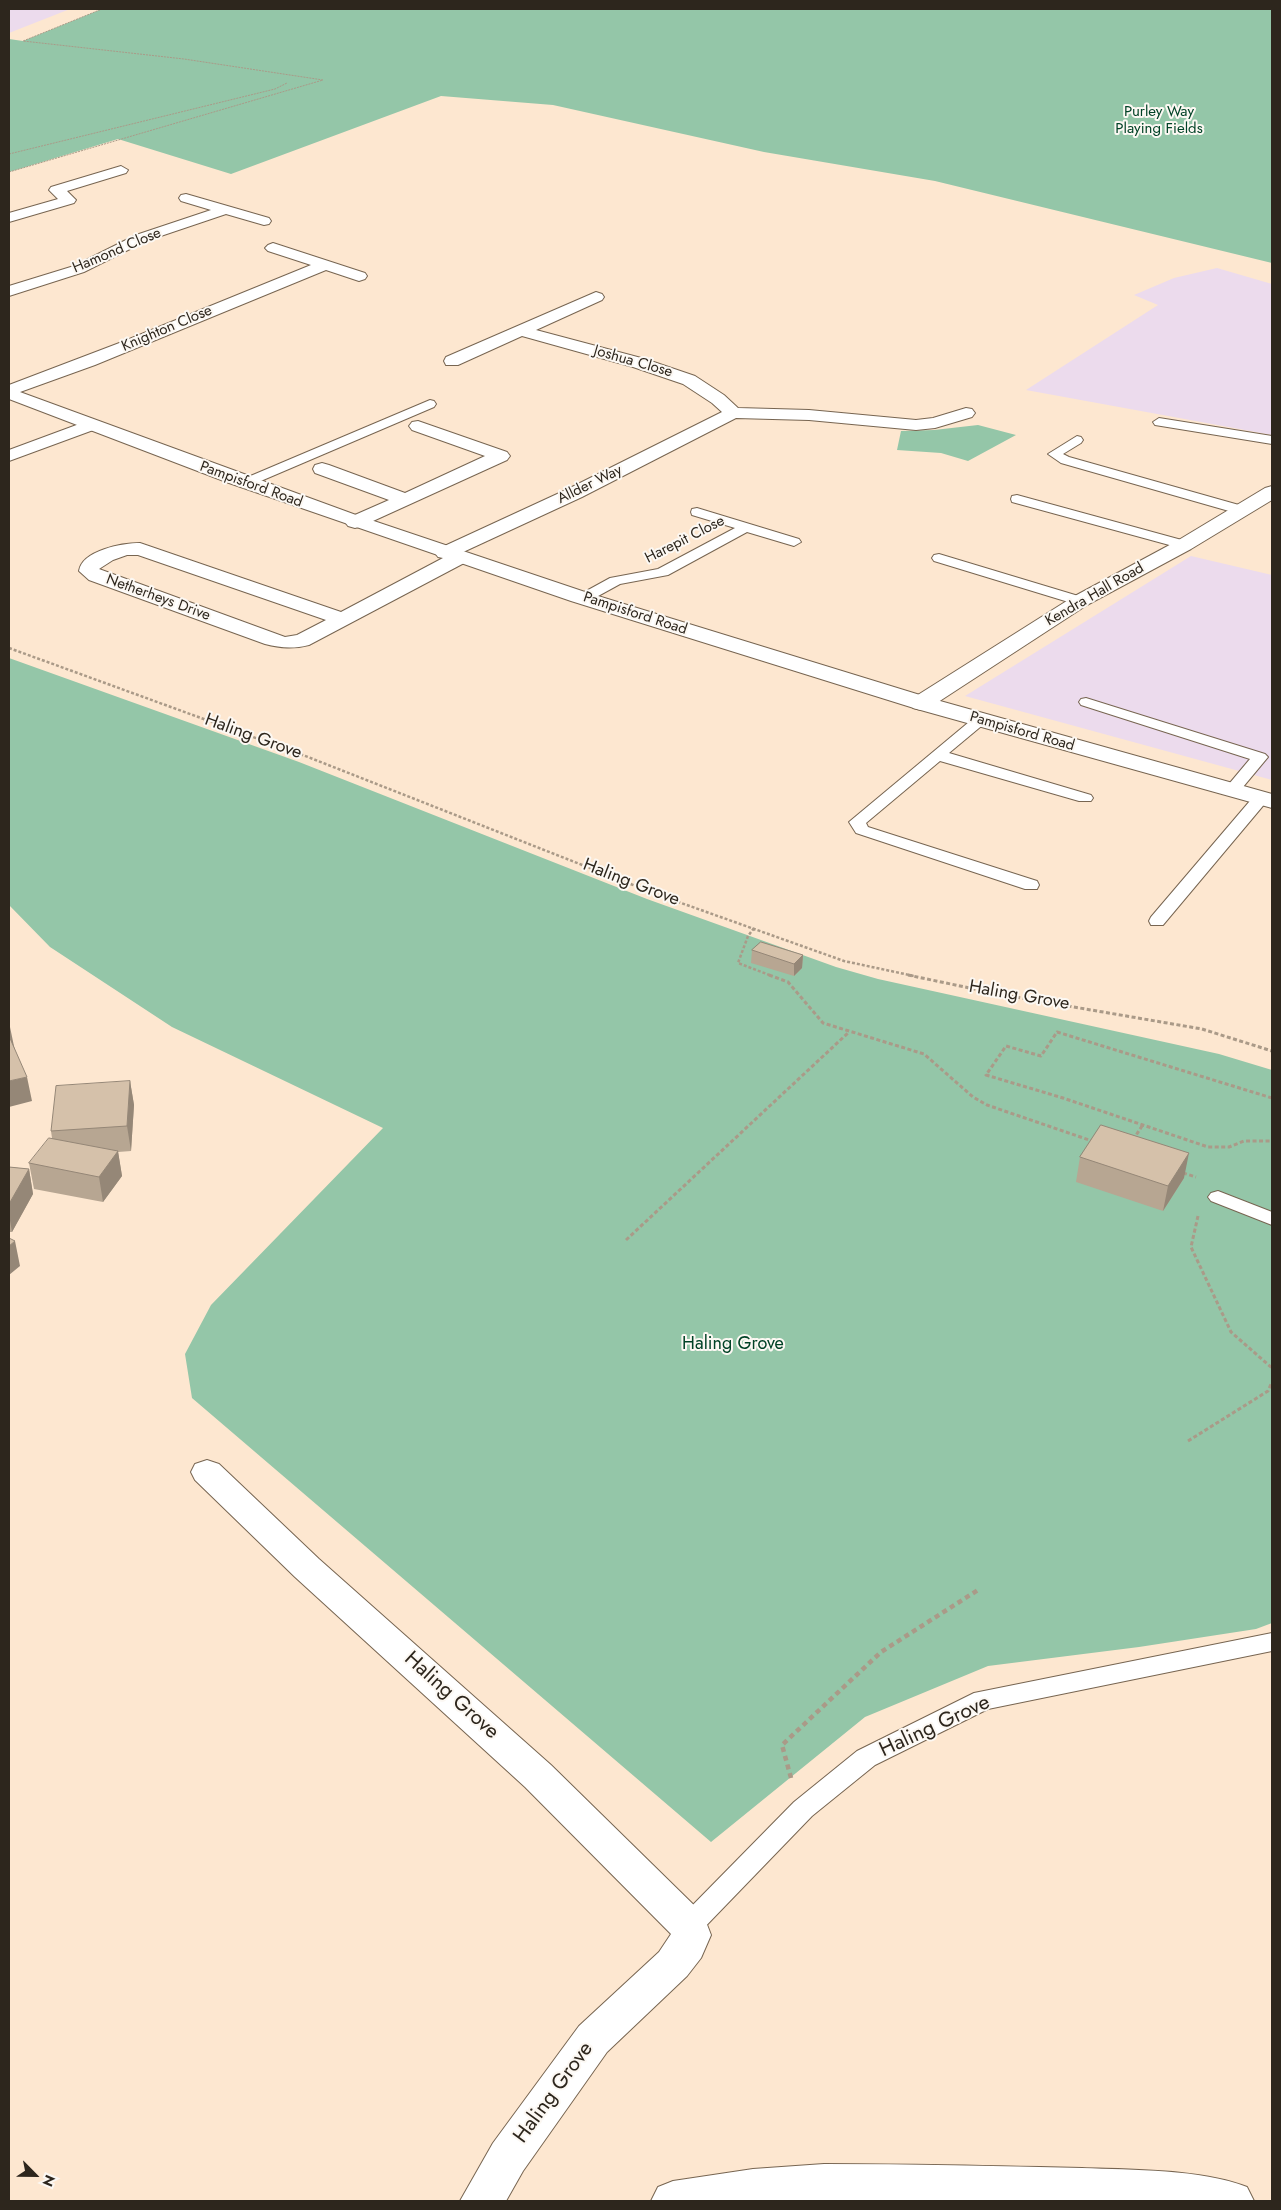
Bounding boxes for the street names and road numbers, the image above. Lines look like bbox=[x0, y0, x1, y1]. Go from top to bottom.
street label: Hamond Close bbox=[70, 224, 164, 278]
street label: Knighton Close bbox=[119, 302, 215, 356]
street label: Joshua Close bbox=[592, 342, 674, 382]
street label: Pampisford Road bbox=[197, 458, 305, 512]
street label: Allder Way bbox=[555, 462, 625, 508]
street label: Harepit Close bbox=[642, 512, 728, 568]
street label: Kendra Hall Road bbox=[1043, 560, 1147, 630]
street label: Netherheys Drive bbox=[103, 571, 213, 625]
street label: Pampisford Road bbox=[581, 589, 689, 639]
street label: Pampisford Road bbox=[968, 708, 1076, 756]
street label: Haling Grove bbox=[201, 709, 305, 765]
street label: Haling Grove bbox=[580, 855, 682, 911]
street label: Haling Grove bbox=[967, 977, 1071, 1015]
street label: Haling Grove bbox=[398, 1647, 504, 1745]
street label: Haling Grove bbox=[876, 1690, 994, 1764]
street label: Haling Grove bbox=[509, 2038, 599, 2148]

